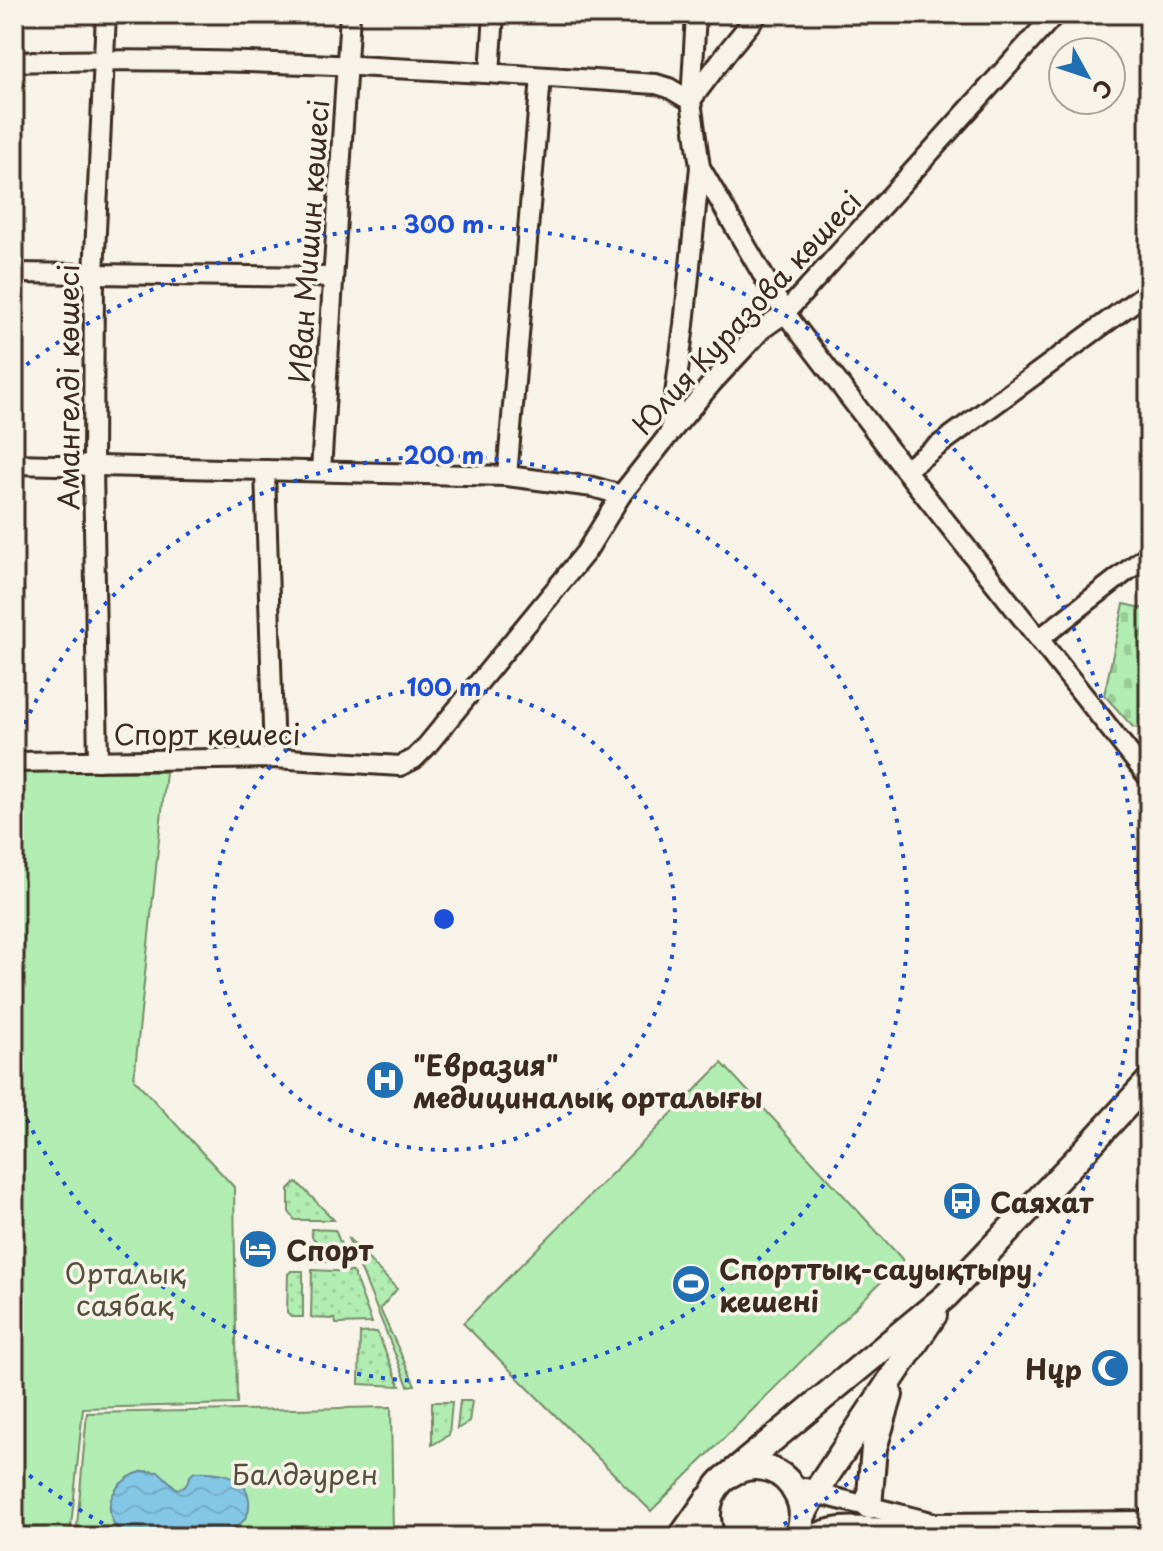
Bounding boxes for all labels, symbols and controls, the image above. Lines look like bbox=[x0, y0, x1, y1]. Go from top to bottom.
north arrow bbox=[1047, 36, 1127, 116]
text: С bbox=[1086, 73, 1121, 107]
street label: Иван Мишин көшесі bbox=[277, 98, 339, 384]
street label: Юлия Куразова көшесі bbox=[621, 180, 871, 444]
text: 300 m bbox=[403, 205, 485, 241]
street label: Амангелді көшесі bbox=[46, 264, 89, 510]
text: 200 m bbox=[404, 436, 484, 472]
text: 100 m bbox=[407, 668, 481, 704]
street label: Спорт көшесі bbox=[113, 712, 301, 755]
centre of rings bbox=[430, 905, 458, 933]
place label: "Евразия" медициналық орталығы bbox=[413, 1043, 763, 1118]
hospital icon: "Евразия" медициналық орталығы bbox=[364, 1059, 406, 1101]
bus stop icon: Саяхат bbox=[941, 1180, 983, 1222]
place label: Саяхат bbox=[990, 1180, 1094, 1223]
hotel icon: Спорт bbox=[237, 1228, 279, 1270]
place label: Спорт bbox=[286, 1228, 374, 1271]
place label: Спорттық-сауықтыру кешені bbox=[719, 1247, 1032, 1322]
park label: Орталық саябақ bbox=[64, 1251, 186, 1326]
sports icon: Спорттық-сауықтыру кешені bbox=[670, 1263, 712, 1305]
place label: Нұр bbox=[1025, 1347, 1082, 1390]
mosque icon: Нұр bbox=[1089, 1347, 1131, 1389]
park label: Балдәурен bbox=[232, 1452, 378, 1495]

